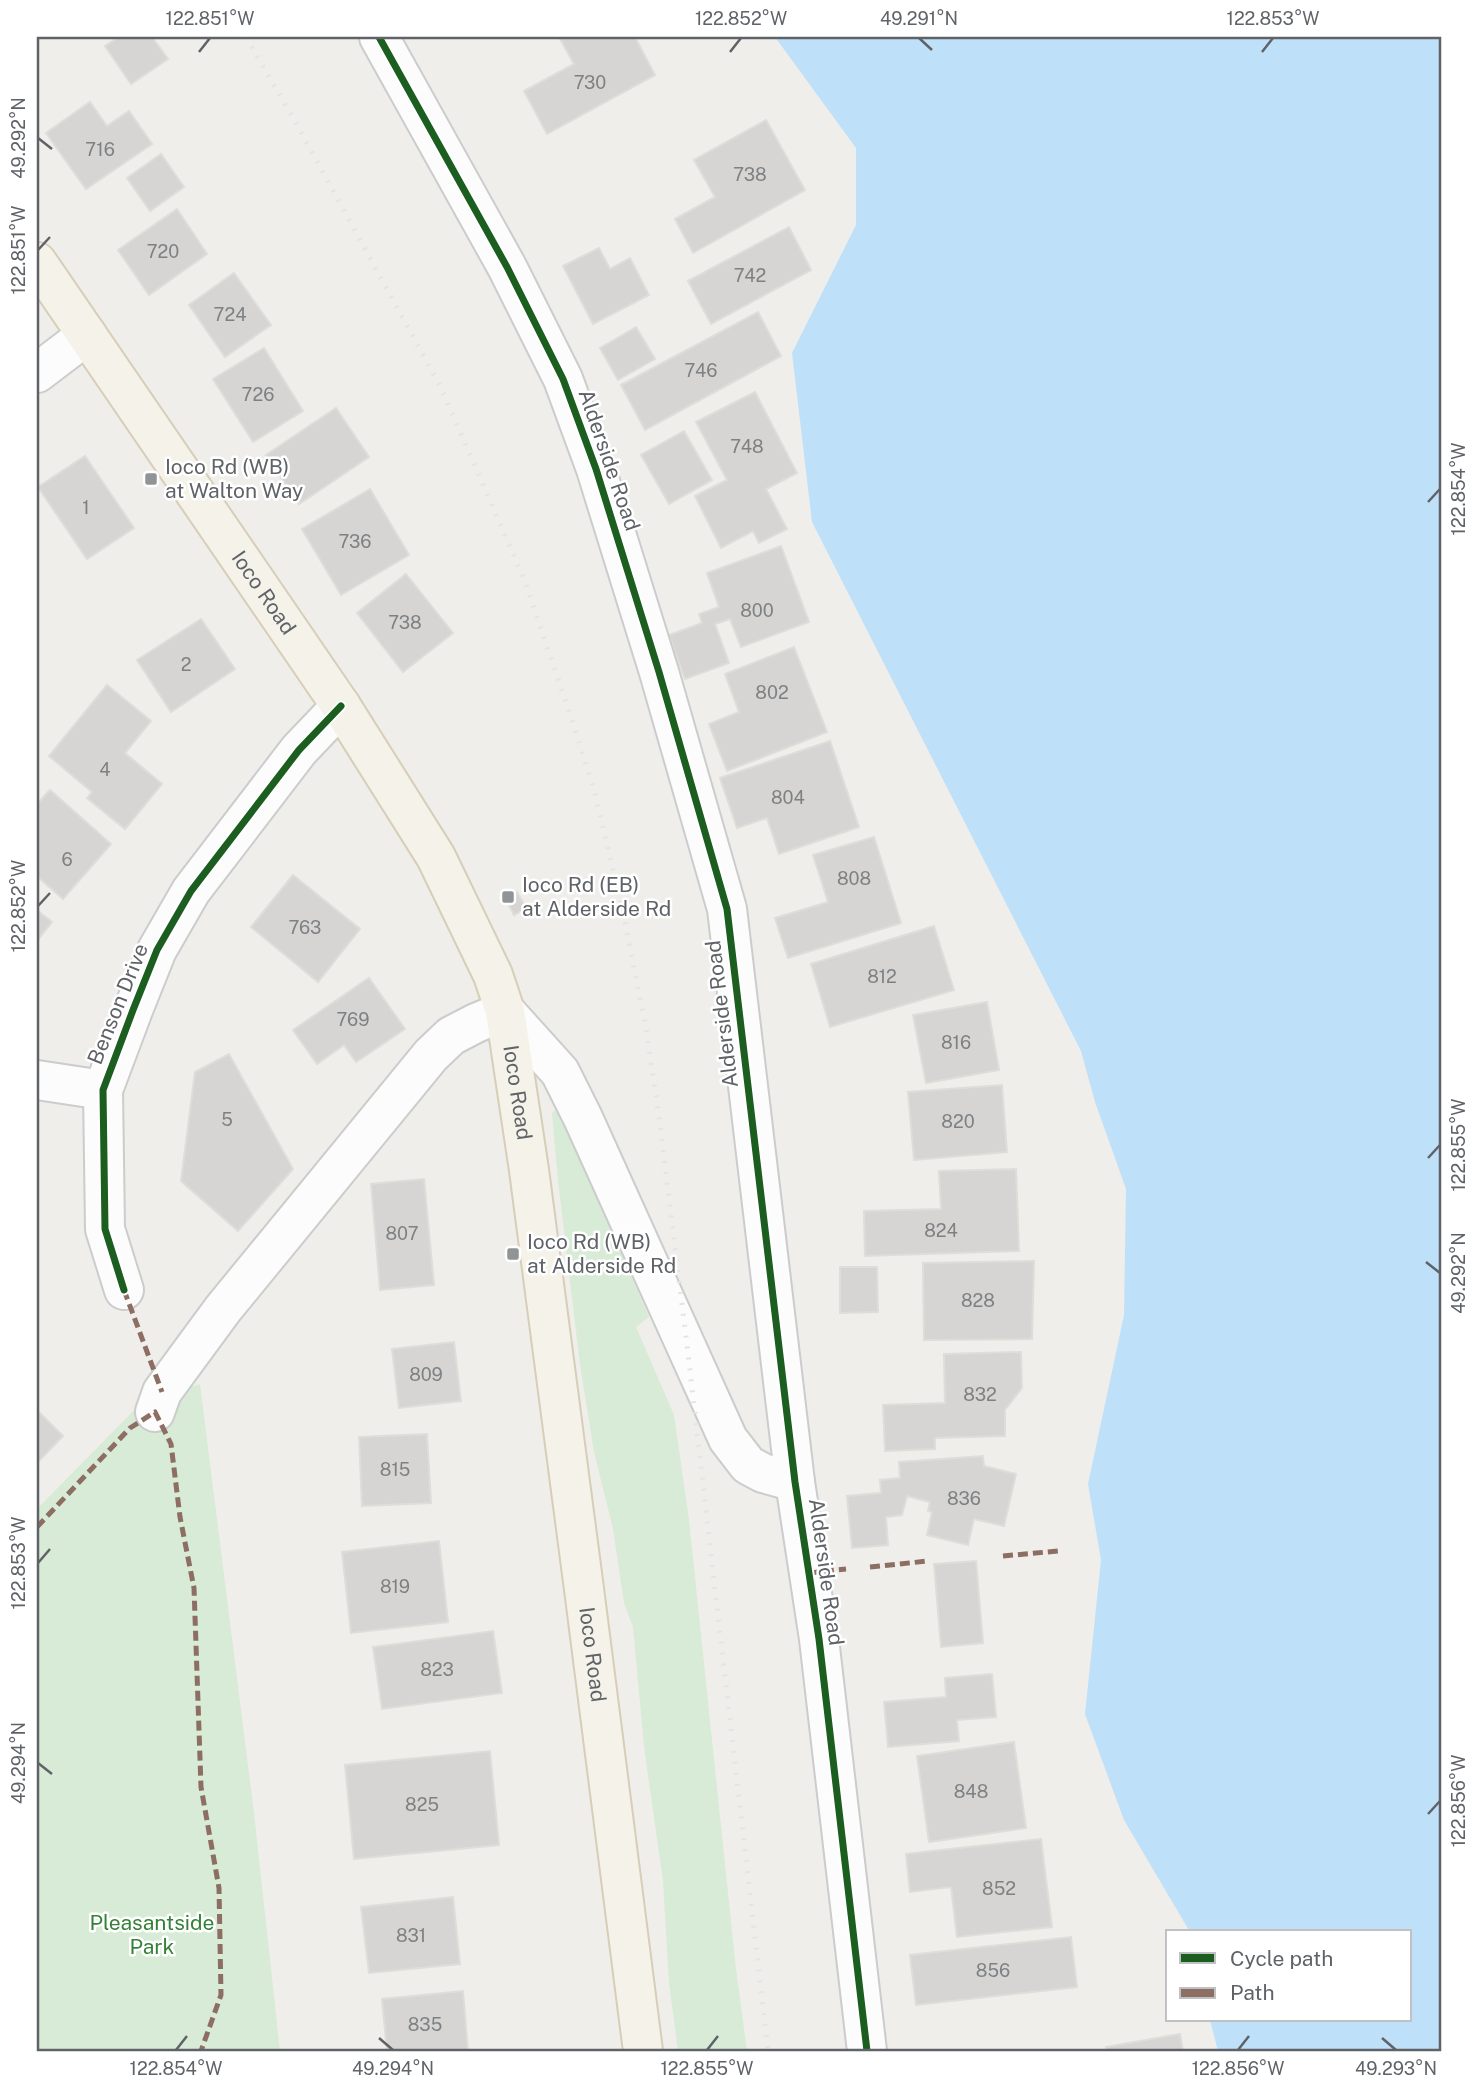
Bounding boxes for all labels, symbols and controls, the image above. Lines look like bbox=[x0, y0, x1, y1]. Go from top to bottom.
text: 122.851°W bbox=[166, 8, 254, 29]
text: 122.852°W bbox=[695, 8, 787, 29]
text: 49.291°N bbox=[880, 8, 958, 29]
text: 122.853°W bbox=[1227, 8, 1319, 29]
house number: 730 bbox=[574, 72, 606, 93]
text: 49.292°N bbox=[8, 97, 29, 179]
house number: 716 bbox=[85, 139, 115, 160]
house number: 738 bbox=[733, 164, 767, 185]
text: 122.851°W bbox=[8, 206, 29, 294]
house number: 720 bbox=[147, 241, 179, 262]
house number: 742 bbox=[734, 265, 766, 286]
house number: 724 bbox=[214, 304, 246, 325]
house number: 746 bbox=[685, 360, 717, 381]
house number: 726 bbox=[242, 384, 274, 405]
street label: Alderside Road bbox=[574, 386, 645, 534]
house number: 748 bbox=[730, 436, 764, 457]
text: 122.854°W bbox=[1448, 443, 1469, 535]
place label: Ioco Rd (WB) at Walton Way bbox=[165, 454, 303, 503]
marker: Ioco Rd (WB) at Walton Way bbox=[143, 471, 159, 487]
house number: 1 bbox=[82, 497, 90, 518]
house number: 736 bbox=[339, 531, 371, 552]
street label: Ioco Road bbox=[227, 546, 301, 639]
house number: 800 bbox=[740, 600, 774, 621]
house number: 738 bbox=[388, 612, 422, 633]
house number: 2 bbox=[181, 654, 191, 675]
house number: 802 bbox=[755, 682, 789, 703]
house number: 4 bbox=[99, 759, 111, 780]
house number: 804 bbox=[771, 787, 805, 808]
house number: 6 bbox=[61, 849, 73, 870]
text: 122.852°W bbox=[8, 860, 29, 952]
house number: 808 bbox=[837, 868, 871, 889]
place label: Ioco Rd (EB) at Alderside Rd bbox=[522, 872, 671, 921]
marker: Ioco Rd (EB) at Alderside Rd bbox=[500, 889, 516, 905]
house number: 763 bbox=[289, 917, 321, 938]
street label: Alderside Road bbox=[700, 939, 743, 1089]
street label: Benson Drive bbox=[82, 940, 153, 1068]
house number: 812 bbox=[867, 966, 897, 987]
house number: 769 bbox=[337, 1009, 369, 1030]
house number: 816 bbox=[941, 1032, 971, 1053]
street label: Ioco Road bbox=[498, 1043, 537, 1142]
text: 122.855°W bbox=[1448, 1098, 1469, 1192]
house number: 5 bbox=[221, 1109, 233, 1130]
house number: 820 bbox=[941, 1111, 975, 1132]
house number: 824 bbox=[924, 1220, 958, 1241]
house number: 807 bbox=[385, 1223, 419, 1244]
place label: Ioco Rd (WB) at Alderside Rd bbox=[527, 1229, 676, 1278]
text: 49.292°N bbox=[1448, 1232, 1469, 1314]
marker: Ioco Rd (WB) at Alderside Rd bbox=[505, 1246, 521, 1262]
house number: 828 bbox=[961, 1290, 995, 1311]
house number: 809 bbox=[409, 1364, 443, 1385]
house number: 832 bbox=[963, 1384, 997, 1405]
house number: 815 bbox=[380, 1459, 410, 1480]
house number: 836 bbox=[947, 1488, 981, 1509]
street label: Alderside Road bbox=[804, 1497, 849, 1647]
text: 122.853°W bbox=[8, 1517, 29, 1609]
house number: 819 bbox=[380, 1576, 410, 1597]
street label: Ioco Road bbox=[574, 1605, 611, 1704]
house number: 823 bbox=[420, 1659, 454, 1680]
text: 49.294°N bbox=[8, 1722, 29, 1804]
text: 122.856°W bbox=[1448, 1755, 1469, 1847]
house number: 848 bbox=[954, 1781, 988, 1802]
house number: 825 bbox=[405, 1794, 439, 1815]
house number: 852 bbox=[982, 1878, 1016, 1899]
park label: Pleasantside Park bbox=[90, 1910, 214, 1959]
house number: 831 bbox=[396, 1925, 426, 1946]
legend bbox=[1166, 1930, 1412, 2022]
text: Cycle path bbox=[1230, 1946, 1333, 1971]
house number: 856 bbox=[976, 1960, 1010, 1981]
text: Path bbox=[1230, 1980, 1275, 2005]
house number: 835 bbox=[408, 2014, 442, 2035]
text: 122.854°W bbox=[130, 2058, 222, 2079]
text: 49.294°N bbox=[352, 2058, 434, 2079]
text: 122.855°W bbox=[660, 2058, 754, 2079]
text: 122.856°W bbox=[1192, 2058, 1284, 2079]
text: 49.293°N bbox=[1355, 2058, 1437, 2079]

